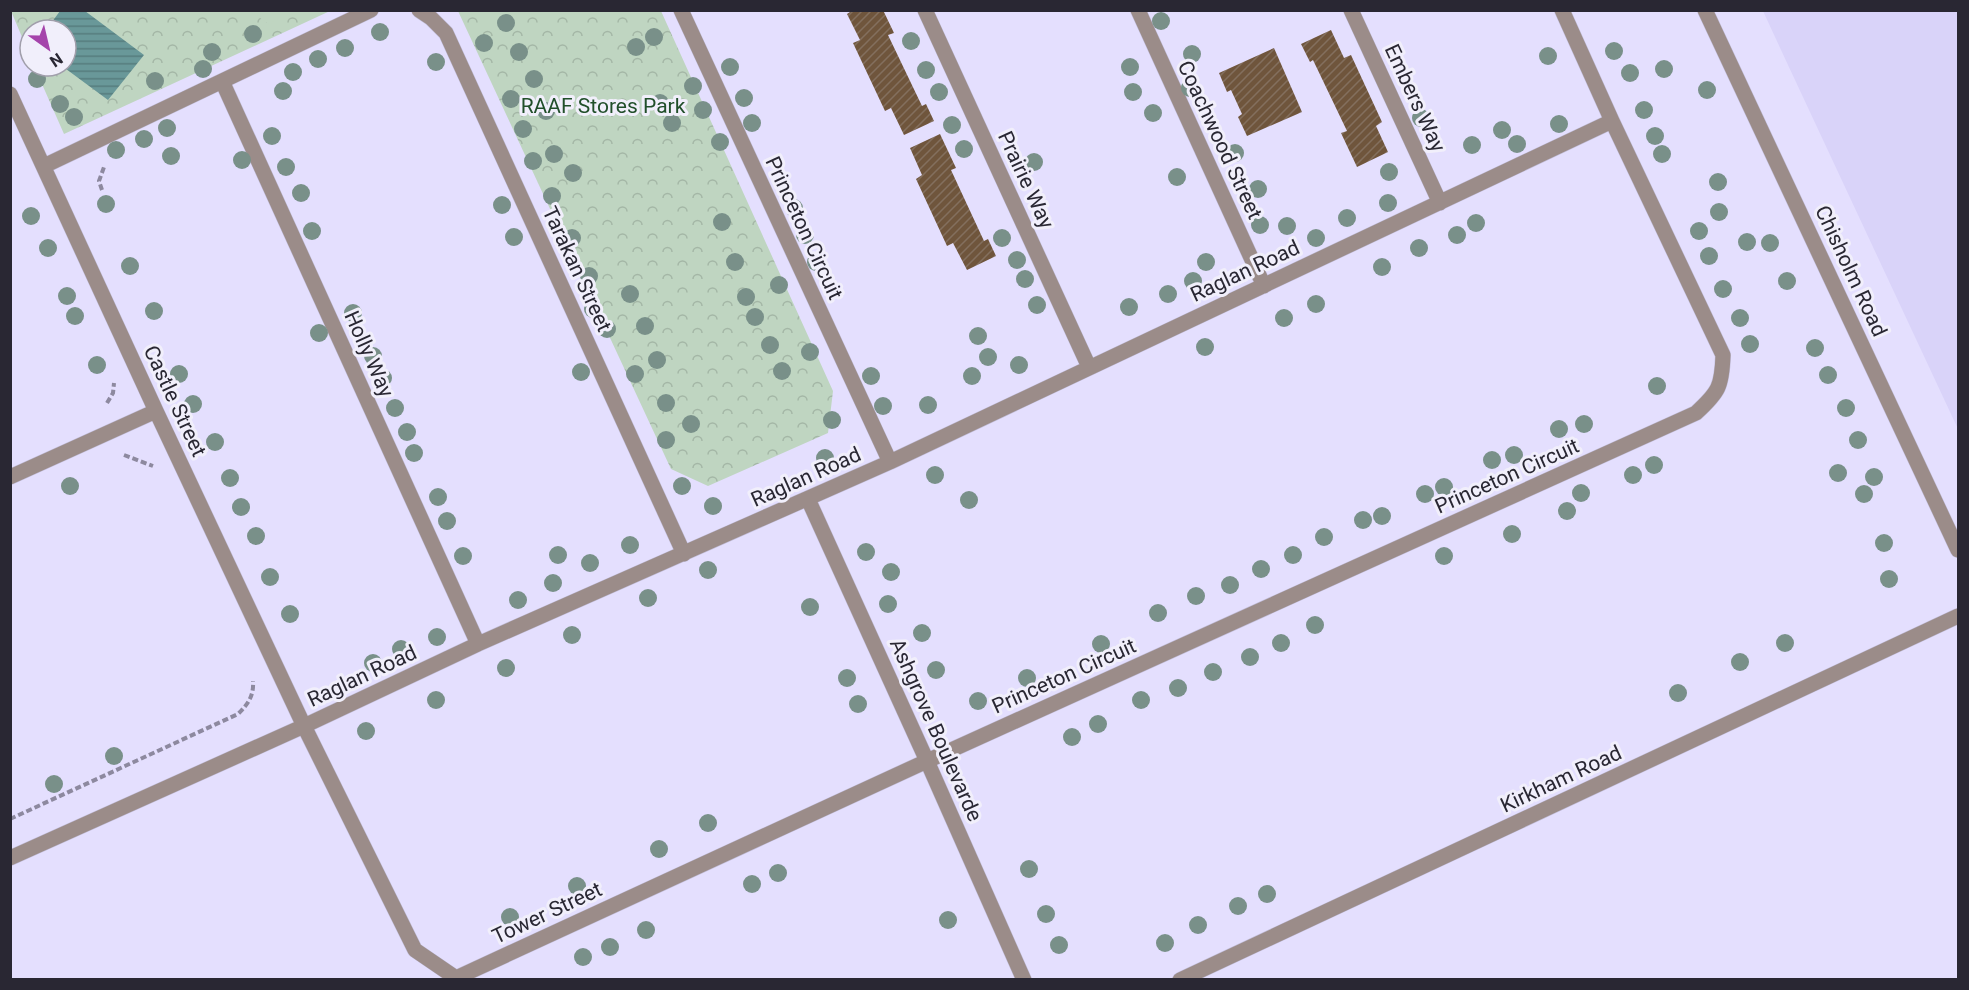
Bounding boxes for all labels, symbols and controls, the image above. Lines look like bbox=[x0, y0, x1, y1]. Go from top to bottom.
north arrow bbox=[18, 18, 78, 78]
street label: Embers Way bbox=[1380, 40, 1450, 156]
text: N bbox=[46, 49, 66, 71]
street label: Coachwood Street bbox=[1173, 57, 1267, 223]
park label: RAAF Stores Park bbox=[521, 94, 686, 118]
street label: Prairie Way bbox=[993, 128, 1059, 232]
street label: Princeton Circuit bbox=[760, 153, 848, 303]
street label: Chisholm Road bbox=[1810, 202, 1892, 340]
street label: Tarakan Street bbox=[538, 203, 616, 335]
street label: Raglan Road bbox=[1187, 235, 1303, 307]
street label: Holly Way bbox=[339, 307, 399, 401]
street label: Castle Street bbox=[139, 342, 211, 460]
street label: Princeton Circuit bbox=[1431, 433, 1583, 518]
street label: Raglan Road bbox=[747, 442, 865, 512]
street label: Princeton Circuit bbox=[988, 633, 1140, 718]
street label: Ashgrove Boulevarde bbox=[885, 635, 987, 825]
street label: Raglan Road bbox=[304, 640, 420, 712]
street label: Kirkham Road bbox=[1497, 740, 1625, 818]
street label: Tower Street bbox=[488, 877, 606, 949]

